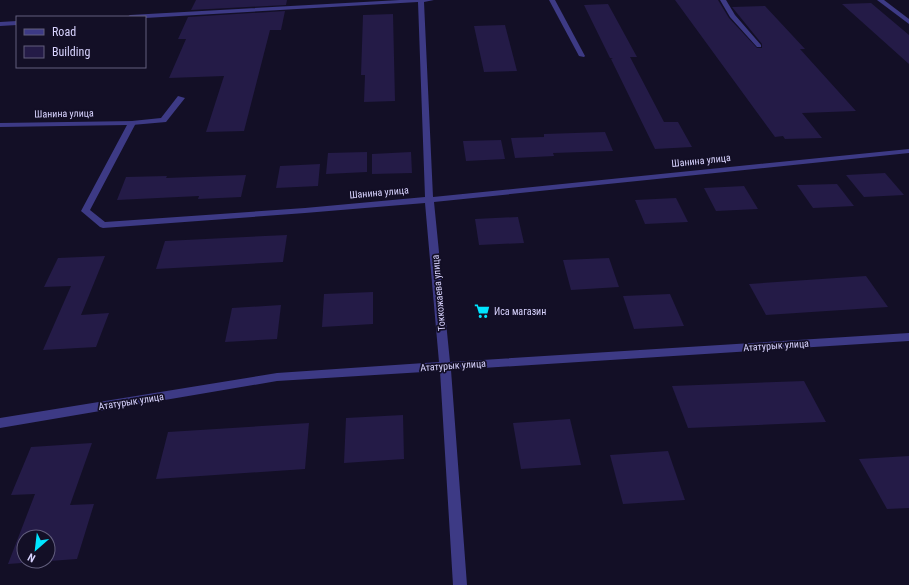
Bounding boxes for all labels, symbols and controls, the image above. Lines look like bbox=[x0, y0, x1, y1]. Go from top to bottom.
legend bbox=[16, 16, 146, 68]
text: Road bbox=[52, 25, 76, 39]
text: Building bbox=[52, 45, 90, 59]
street label: Шанина улица bbox=[34, 107, 94, 120]
street label: Шанина улица bbox=[671, 152, 731, 169]
street label: Шанина улица bbox=[349, 184, 409, 201]
street label: Токкожаева улица bbox=[430, 254, 447, 332]
supermarket icon: Иса магазин bbox=[473, 302, 491, 320]
place label: Иса магазин bbox=[494, 306, 546, 317]
street label: Ататурык улица bbox=[743, 338, 809, 353]
street label: Ататурык улица bbox=[420, 358, 486, 373]
street label: Ататурык улица bbox=[98, 391, 165, 412]
north arrow bbox=[16, 529, 56, 569]
text: N bbox=[25, 550, 38, 565]

